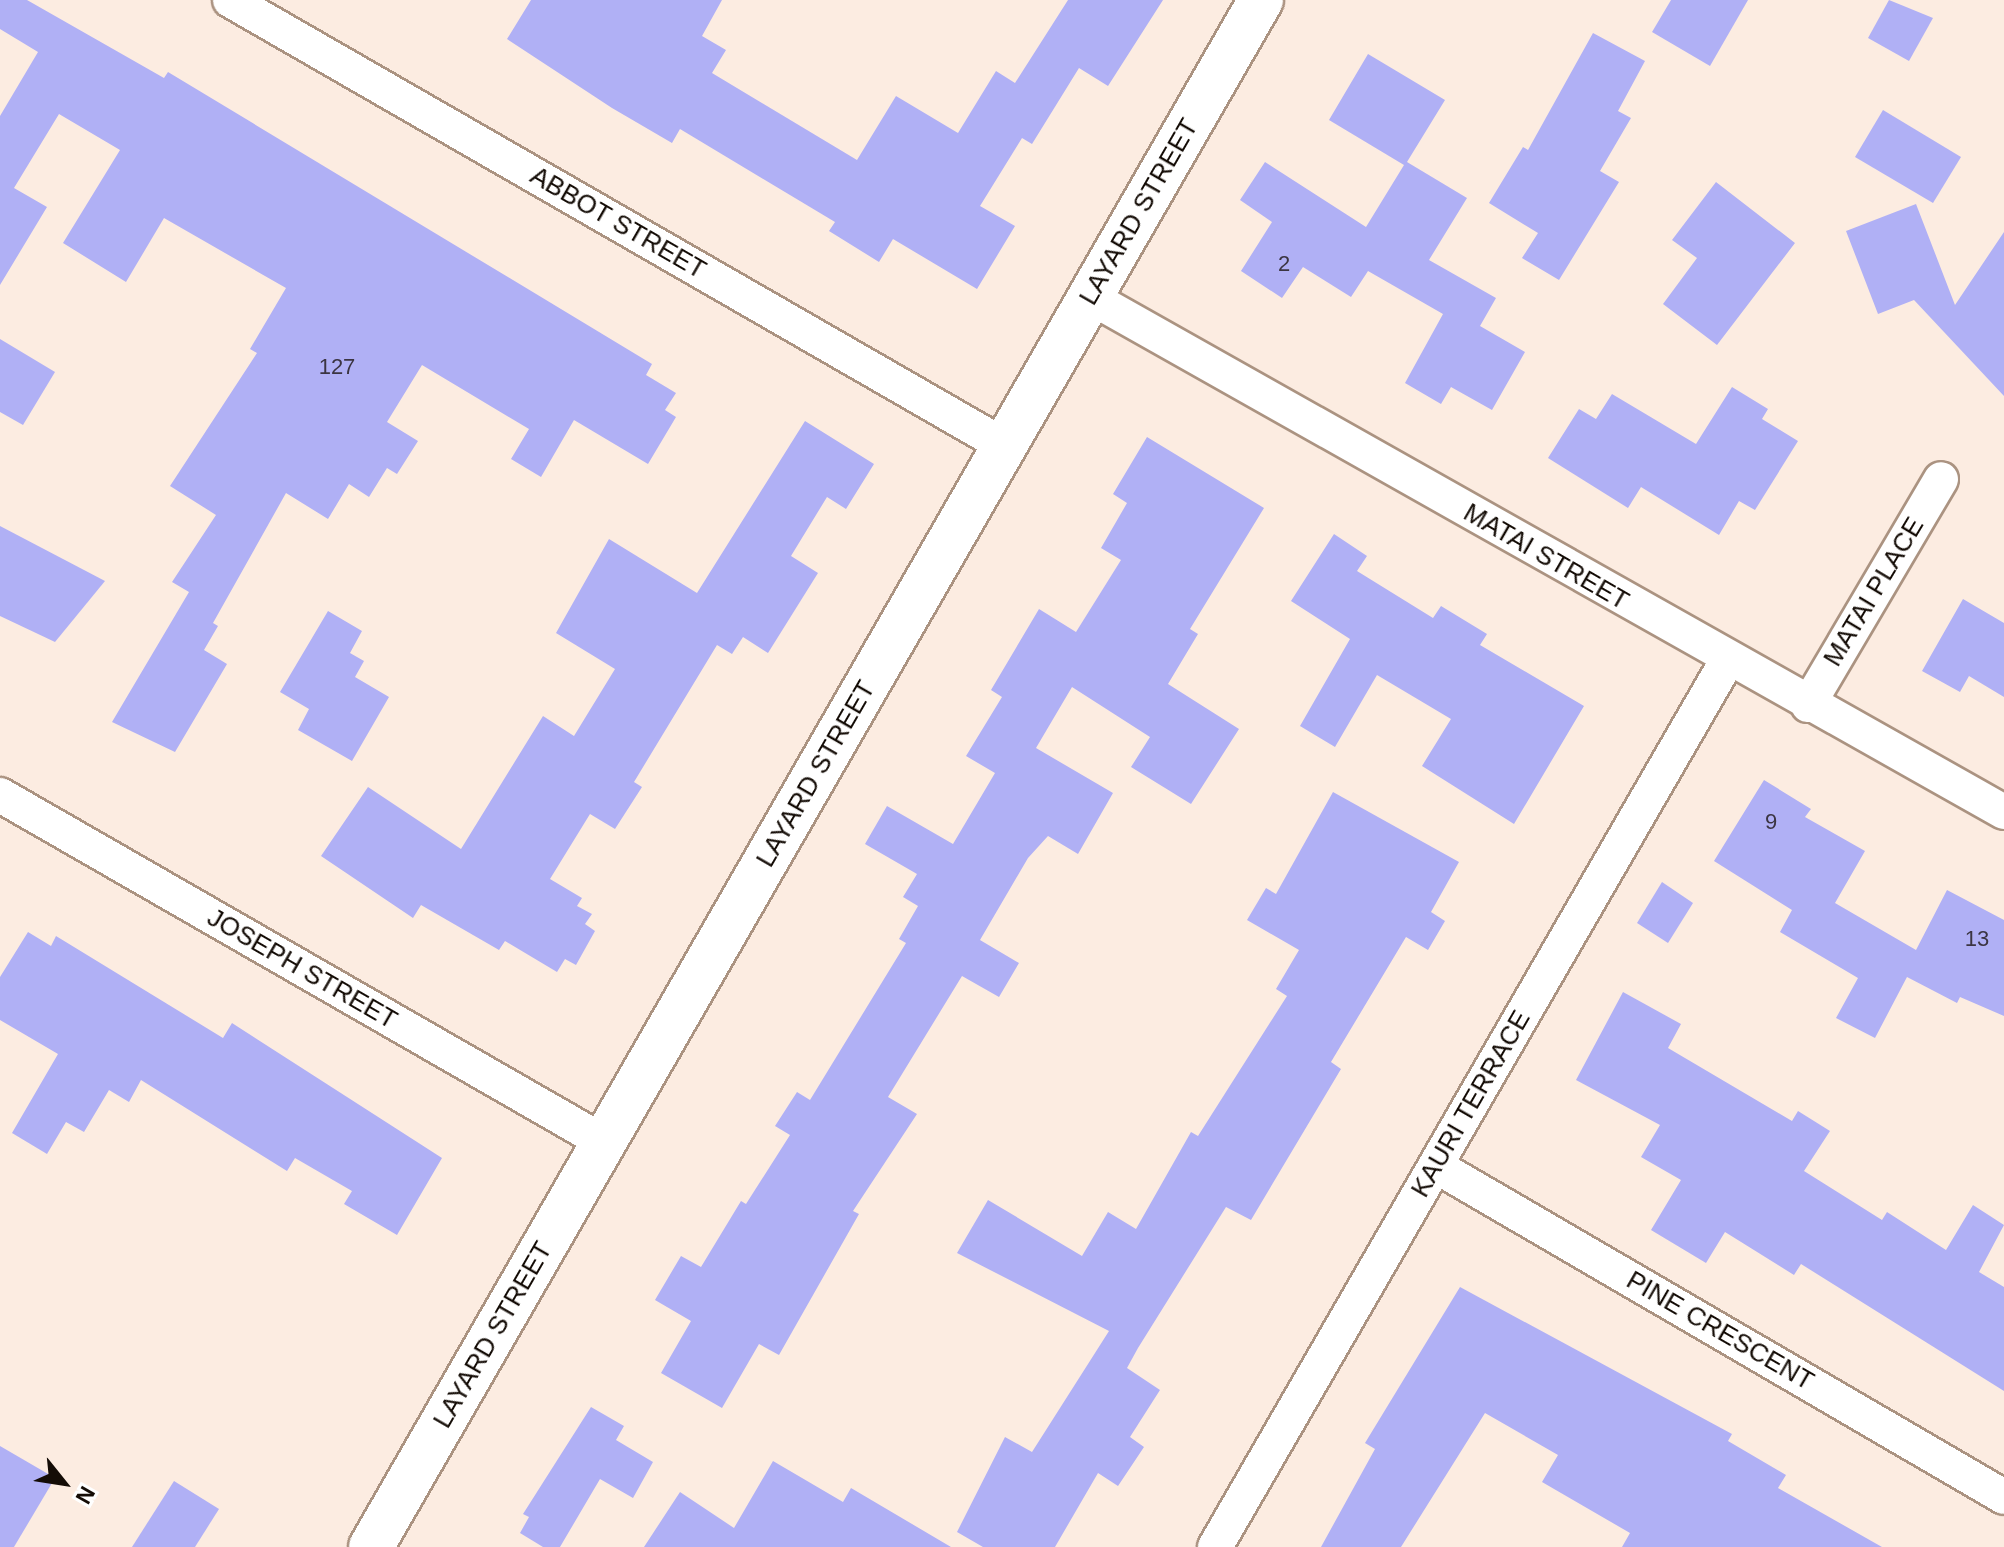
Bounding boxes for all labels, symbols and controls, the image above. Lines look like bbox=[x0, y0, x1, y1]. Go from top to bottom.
street label: LAYARD STREET bbox=[1073, 113, 1205, 311]
street label: ABBOT STREET bbox=[524, 160, 712, 286]
house number: 2 bbox=[1278, 251, 1290, 277]
house number: 127 bbox=[319, 354, 355, 380]
street label: MATAI STREET bbox=[1458, 497, 1634, 617]
street label: MATAI PLACE bbox=[1817, 512, 1931, 672]
street label: LAYARD STREET bbox=[750, 675, 882, 873]
house number: 9 bbox=[1765, 809, 1777, 835]
street label: JOSEPH STREET bbox=[202, 902, 402, 1036]
house number: 13 bbox=[1965, 926, 1989, 952]
street label: KAURI TERRACE bbox=[1405, 1005, 1537, 1203]
street label: LAYARD STREET bbox=[427, 1236, 559, 1434]
street label: PINE CRESCENT bbox=[1621, 1265, 1819, 1397]
north arrow bbox=[24, 1443, 104, 1523]
text: N bbox=[70, 1482, 100, 1508]

